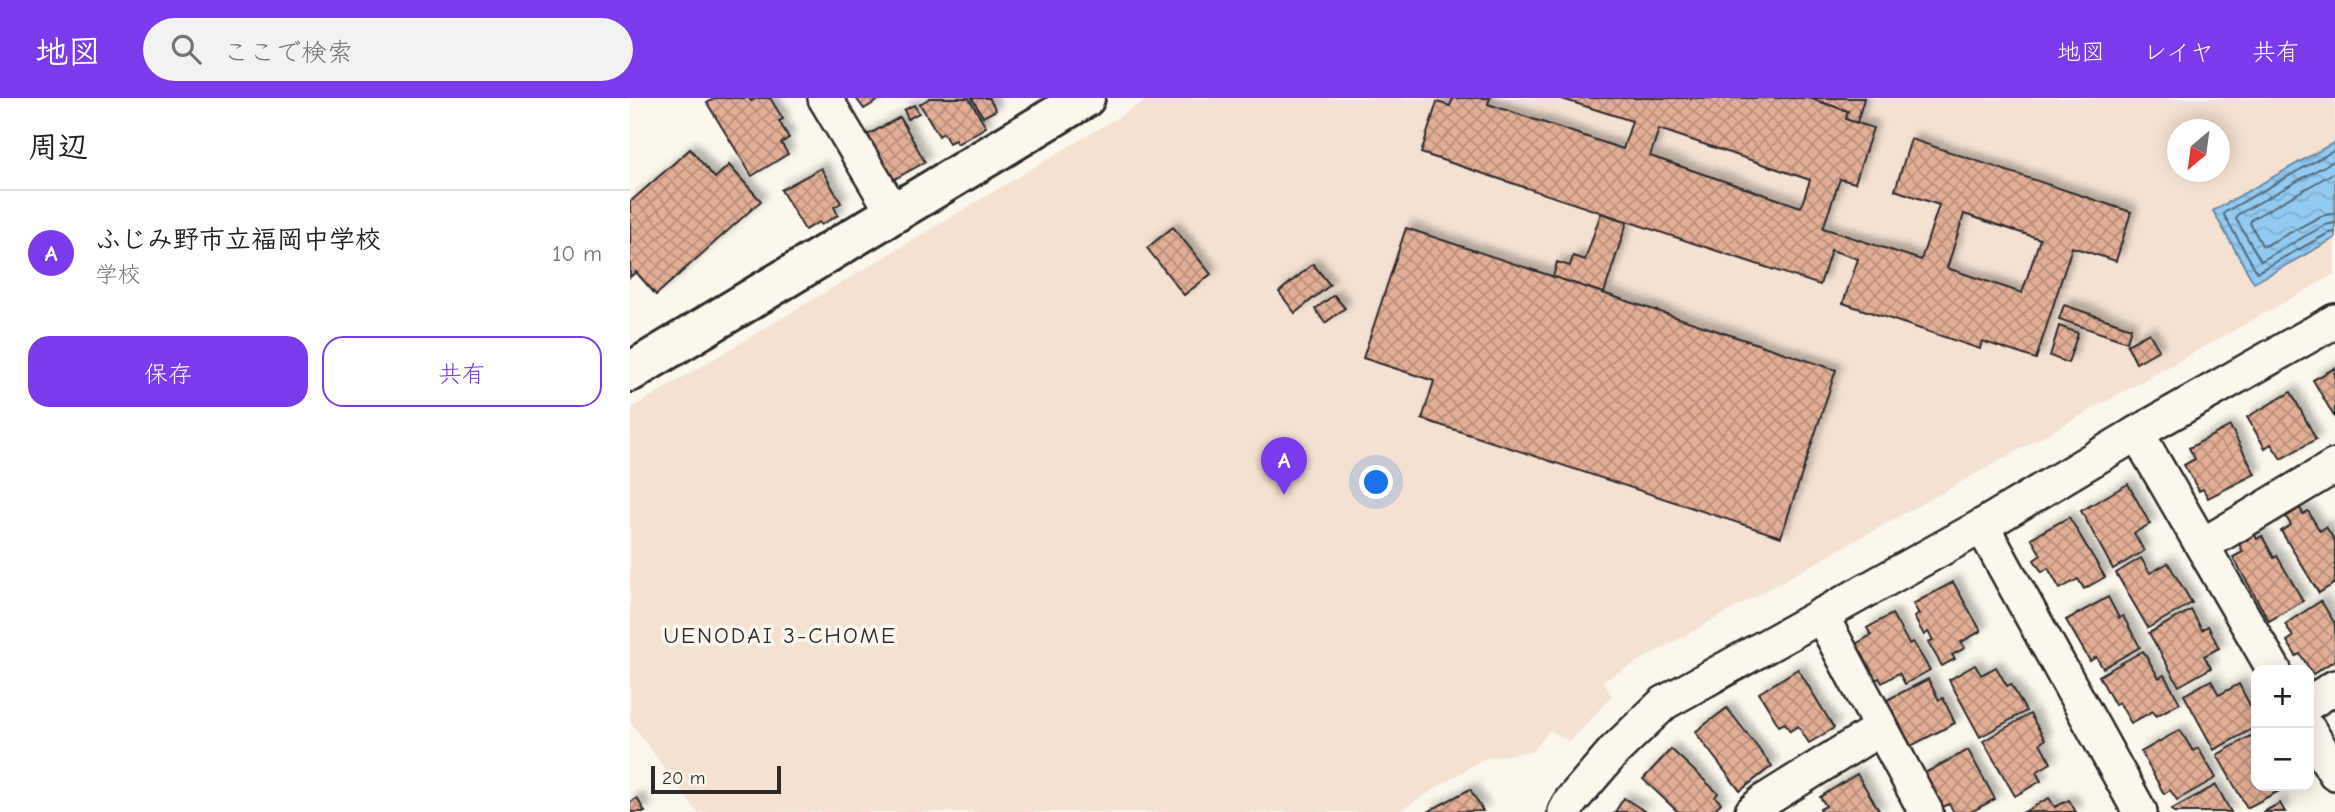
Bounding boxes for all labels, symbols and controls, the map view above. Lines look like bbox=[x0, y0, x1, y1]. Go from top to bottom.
search box bbox=[143, 18, 633, 81]
icon: search bbox=[167, 30, 205, 68]
text: 地図 bbox=[35, 33, 101, 71]
text: ここで検索 bbox=[223, 38, 353, 68]
text: 地図 bbox=[2057, 38, 2105, 66]
text: レイヤ bbox=[2143, 38, 2214, 66]
text: 共有 bbox=[2252, 38, 2300, 66]
north arrow bbox=[2167, 119, 2230, 182]
text: 周辺 bbox=[28, 130, 88, 165]
text: ふじみ野市立福岡中学校 bbox=[95, 225, 381, 255]
text: A bbox=[45, 240, 57, 267]
text: 10 m bbox=[552, 240, 602, 267]
text: 学校 bbox=[95, 261, 141, 288]
button: 保存 bbox=[28, 336, 308, 407]
button: 共有 bbox=[322, 336, 602, 407]
pin: A bbox=[1261, 437, 1307, 495]
your location bbox=[1359, 465, 1393, 499]
district label: UENODAI 3-CHOME bbox=[663, 622, 897, 649]
map controls bbox=[2251, 665, 2314, 791]
button: + bbox=[2251, 665, 2314, 728]
button: − bbox=[2251, 728, 2314, 791]
scale bar bbox=[651, 763, 780, 795]
text: 20 m bbox=[662, 767, 706, 789]

